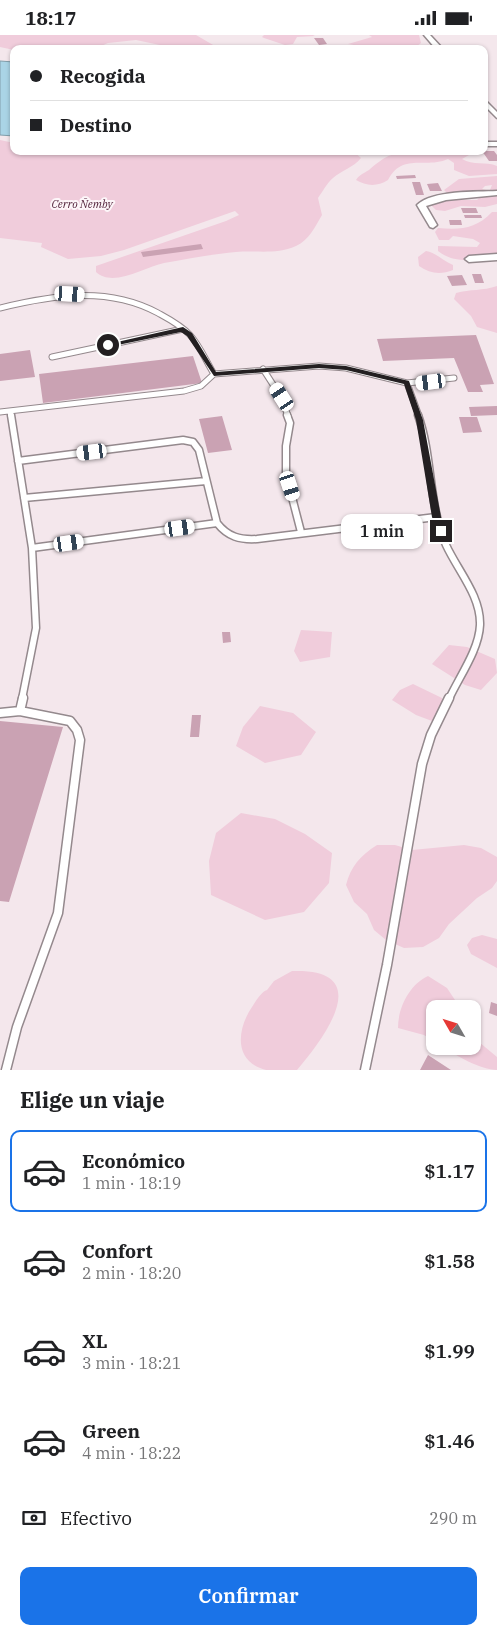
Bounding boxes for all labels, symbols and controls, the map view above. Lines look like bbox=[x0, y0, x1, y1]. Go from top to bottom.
text: 18:17 bbox=[25, 6, 76, 30]
text: Recogida bbox=[60, 64, 146, 88]
text: Destino bbox=[60, 113, 132, 137]
park label: Cerro Ñemby bbox=[51, 197, 114, 211]
car bbox=[54, 286, 85, 302]
route start bbox=[97, 334, 119, 356]
car bbox=[415, 373, 446, 391]
car bbox=[267, 380, 296, 414]
car bbox=[76, 443, 107, 461]
car bbox=[278, 469, 301, 503]
callout: 1 min bbox=[341, 513, 424, 549]
car bbox=[164, 518, 195, 538]
route end bbox=[430, 520, 452, 542]
text: 1 min bbox=[360, 521, 404, 541]
car bbox=[53, 533, 84, 553]
north arrow bbox=[426, 1000, 481, 1055]
map controls bbox=[426, 1000, 481, 1055]
text: Elige un viaje bbox=[20, 1085, 165, 1114]
icon: car bbox=[22, 1149, 67, 1194]
text: Económico bbox=[82, 1149, 185, 1173]
text: $1.17 bbox=[424, 1159, 475, 1183]
text: 1 min · 18:19 bbox=[82, 1173, 181, 1193]
icon: car bbox=[22, 1239, 67, 1284]
text: Confort bbox=[82, 1239, 153, 1263]
text: $1.58 bbox=[424, 1249, 475, 1273]
text: 2 min · 18:20 bbox=[82, 1263, 181, 1283]
icon: car bbox=[22, 1329, 67, 1374]
text: XL bbox=[82, 1329, 108, 1353]
text: $1.99 bbox=[424, 1339, 475, 1363]
text: 3 min · 18:21 bbox=[82, 1353, 181, 1373]
icon: car bbox=[22, 1419, 67, 1464]
text: Green bbox=[82, 1419, 140, 1443]
text: $1.46 bbox=[424, 1429, 475, 1453]
text: 4 min · 18:22 bbox=[82, 1443, 181, 1463]
icon: cash bbox=[20, 1504, 48, 1532]
text: Efectivo bbox=[60, 1506, 132, 1530]
text: 290 m bbox=[429, 1508, 477, 1528]
button: Confirmar bbox=[20, 1567, 477, 1625]

